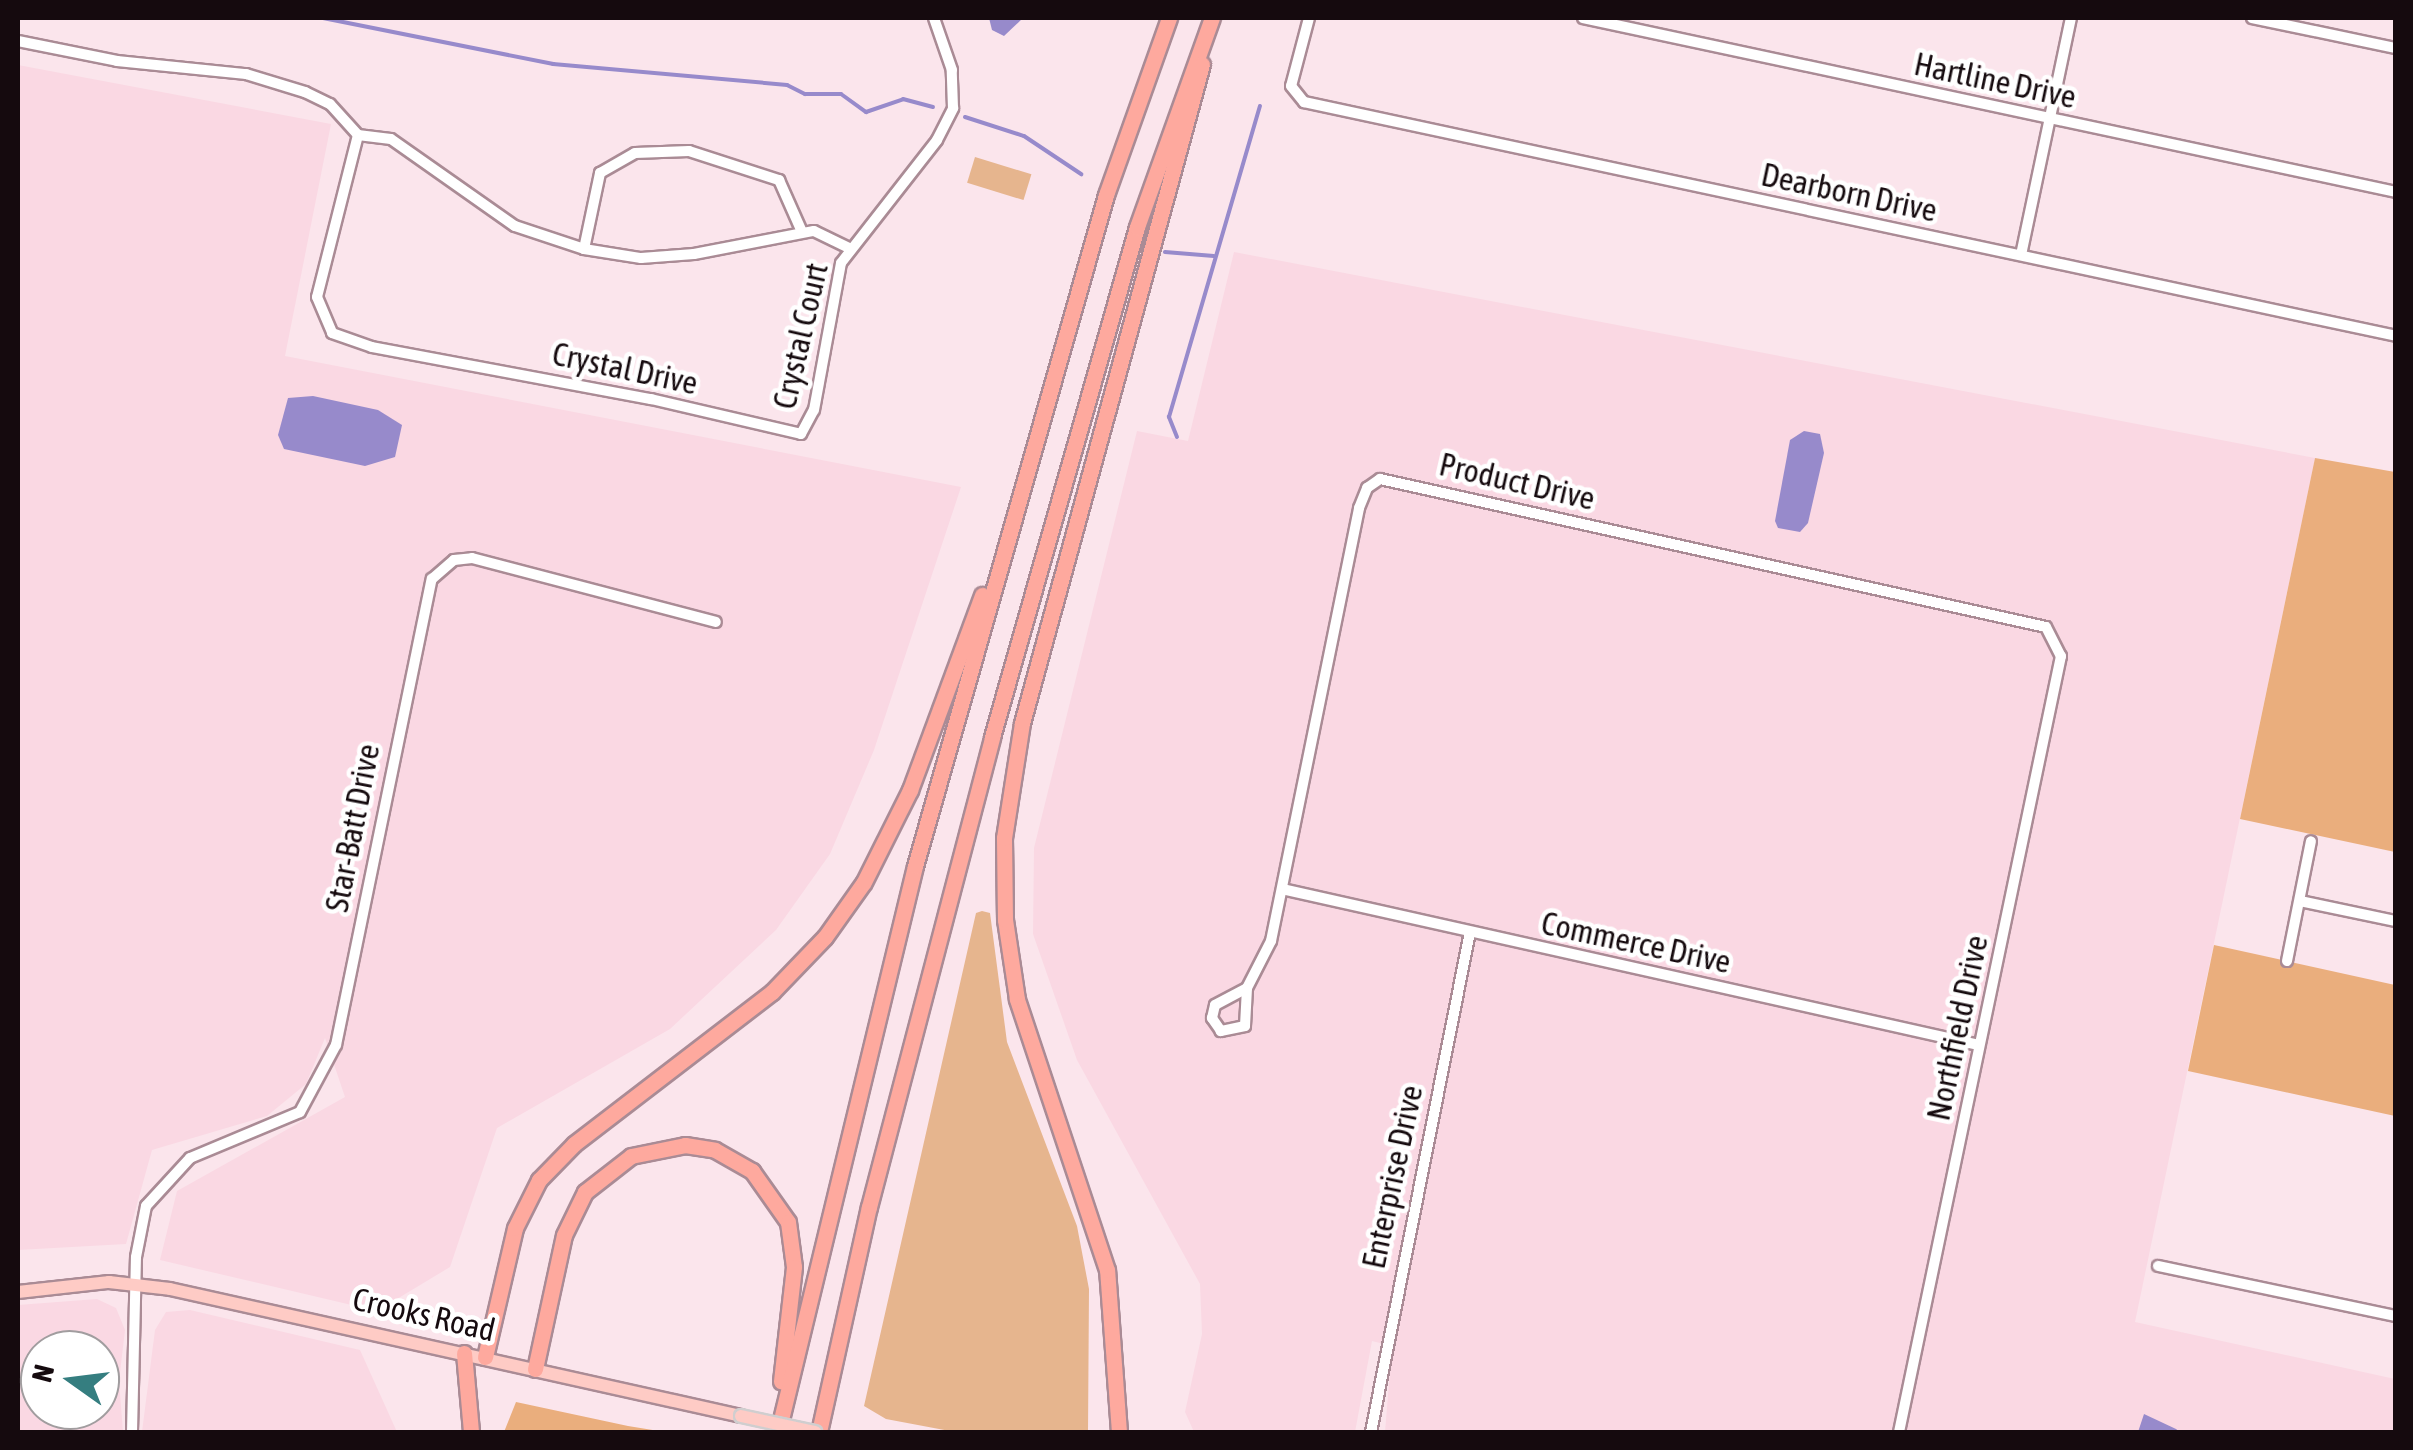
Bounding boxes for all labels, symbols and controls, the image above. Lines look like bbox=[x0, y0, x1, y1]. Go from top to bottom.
street label: Hartline Drive bbox=[1911, 45, 2079, 117]
street label: Dearborn Drive bbox=[1758, 156, 1940, 230]
street label: Crystal Court bbox=[766, 259, 836, 413]
street label: Crystal Drive bbox=[549, 335, 701, 403]
street label: Product Drive bbox=[1436, 445, 1598, 519]
street label: Star-Batt Drive bbox=[318, 741, 388, 915]
street label: Commerce Drive bbox=[1538, 904, 1734, 982]
street label: Northfield Drive bbox=[1920, 932, 1996, 1124]
street label: Enterprise Drive bbox=[1355, 1082, 1431, 1272]
street label: Crooks Road bbox=[349, 1280, 499, 1350]
north arrow bbox=[20, 1330, 120, 1430]
text: N bbox=[25, 1361, 60, 1385]

